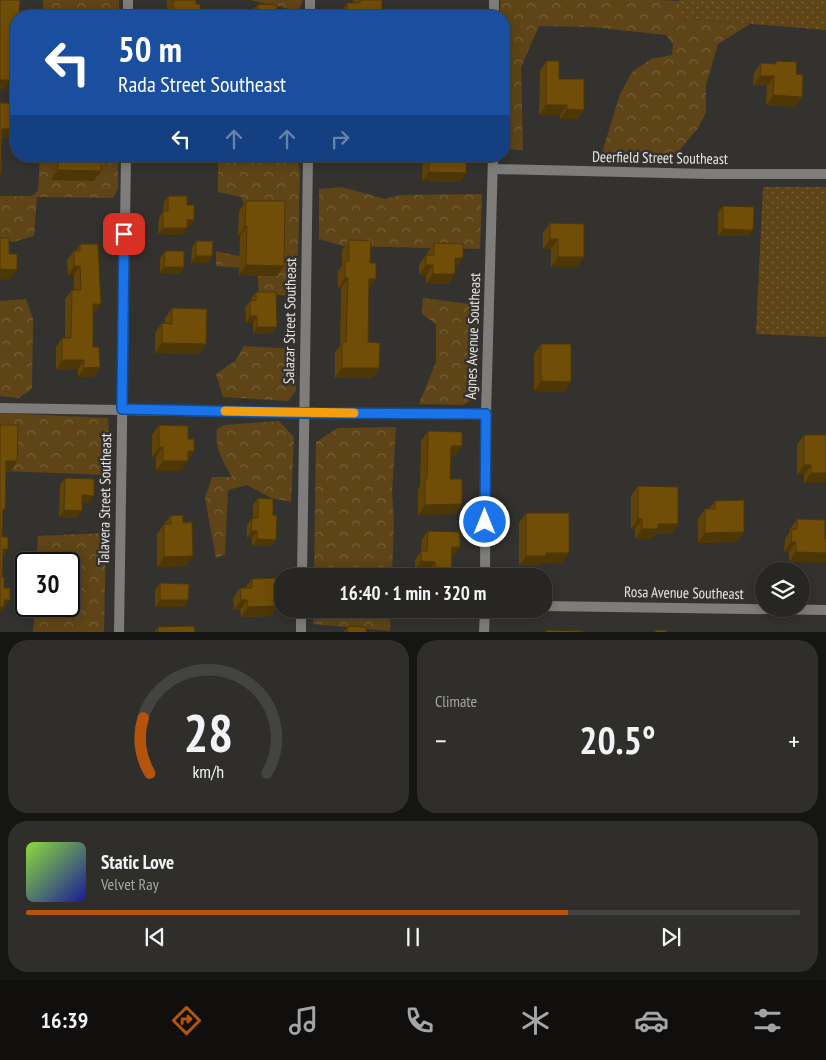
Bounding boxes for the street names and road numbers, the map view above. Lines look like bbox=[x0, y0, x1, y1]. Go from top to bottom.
street label: Deerfield Street Southeast bbox=[592, 147, 728, 168]
street label: Salazar Street Southeast bbox=[279, 258, 300, 384]
street label: Agnes Avenue Southeast bbox=[461, 272, 484, 400]
street label: Talavera Street Southeast bbox=[94, 433, 115, 565]
street label: Rosa Avenue Southeast bbox=[624, 582, 744, 603]

